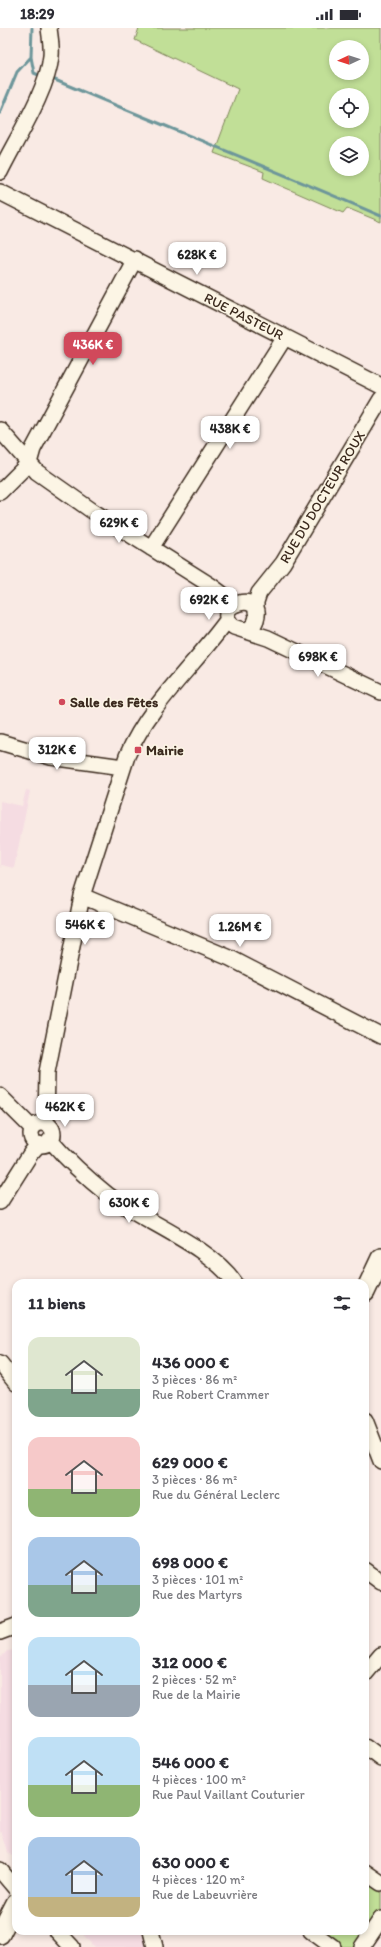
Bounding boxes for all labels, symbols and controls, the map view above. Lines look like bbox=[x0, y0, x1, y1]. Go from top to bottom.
text: 18:29 bbox=[20, 5, 55, 23]
north arrow bbox=[329, 40, 369, 80]
map controls bbox=[329, 40, 369, 176]
button: locate bbox=[329, 88, 369, 128]
button: layers bbox=[329, 136, 369, 176]
pin: 628K € bbox=[164, 242, 230, 276]
text: 628K € bbox=[177, 247, 217, 262]
street label: RUE PASTEUR bbox=[201, 289, 287, 344]
pin: 436K € bbox=[60, 332, 126, 366]
text: 436K € bbox=[73, 337, 113, 352]
pin: 438K € bbox=[197, 416, 263, 450]
text: 438K € bbox=[210, 421, 250, 436]
street label: RUE DU DOCTEUR ROUX bbox=[276, 428, 369, 567]
pin: 629K € bbox=[86, 510, 152, 544]
text: 629K € bbox=[99, 515, 139, 530]
pin: 692K € bbox=[176, 587, 242, 621]
text: 692K € bbox=[189, 592, 229, 607]
pin: 698K € bbox=[285, 644, 351, 678]
text: 698K € bbox=[298, 649, 338, 664]
place label: Salle des Fêtes bbox=[70, 694, 158, 711]
marker: Salle des Fêtes bbox=[57, 697, 67, 707]
pin: 312K € bbox=[24, 737, 90, 771]
text: 312K € bbox=[38, 742, 76, 757]
place label: Mairie bbox=[146, 742, 184, 759]
marker: Mairie bbox=[133, 745, 143, 755]
pin: 546K € bbox=[52, 912, 118, 946]
pin: 1.26M € bbox=[203, 914, 277, 948]
text: 546K € bbox=[65, 917, 105, 932]
text: 1.26M € bbox=[218, 919, 262, 934]
pin: 462K € bbox=[32, 1094, 98, 1128]
text: 462K € bbox=[45, 1099, 85, 1114]
pin: 630K € bbox=[96, 1190, 162, 1224]
text: 630K € bbox=[109, 1195, 149, 1210]
icon: filters bbox=[331, 1292, 353, 1314]
text: 11 biens bbox=[28, 1293, 86, 1313]
text: 436 000 € bbox=[152, 1352, 229, 1372]
icon: home bbox=[60, 1353, 108, 1401]
text: 3 pièces · 86 m² bbox=[152, 1372, 237, 1387]
text: Rue Robert Crammer bbox=[152, 1387, 269, 1402]
text: 629 000 € bbox=[152, 1452, 228, 1472]
icon: home bbox=[60, 1453, 108, 1501]
text: 3 pièces · 86 m² bbox=[152, 1472, 237, 1487]
text: Rue du Général Leclerc bbox=[152, 1487, 280, 1502]
text: 698 000 € bbox=[152, 1552, 228, 1572]
icon: home bbox=[60, 1553, 108, 1601]
text: 3 pièces · 101 m² bbox=[152, 1572, 243, 1587]
text: Rue des Martyrs bbox=[152, 1587, 242, 1602]
text: 312 000 € bbox=[152, 1652, 227, 1672]
icon: home bbox=[60, 1653, 108, 1701]
text: 2 pièces · 52 m² bbox=[152, 1672, 237, 1687]
text: Rue de la Mairie bbox=[152, 1687, 240, 1702]
text: 546 000 € bbox=[152, 1752, 229, 1772]
icon: home bbox=[60, 1753, 108, 1801]
text: 4 pièces · 100 m² bbox=[152, 1772, 246, 1787]
text: Rue Paul Vaillant Couturier bbox=[152, 1787, 305, 1802]
text: 630 000 € bbox=[152, 1852, 230, 1872]
icon: home bbox=[60, 1853, 108, 1901]
text: 4 pièces · 120 m² bbox=[152, 1872, 245, 1887]
text: Rue de Labeuvrière bbox=[152, 1887, 258, 1902]

